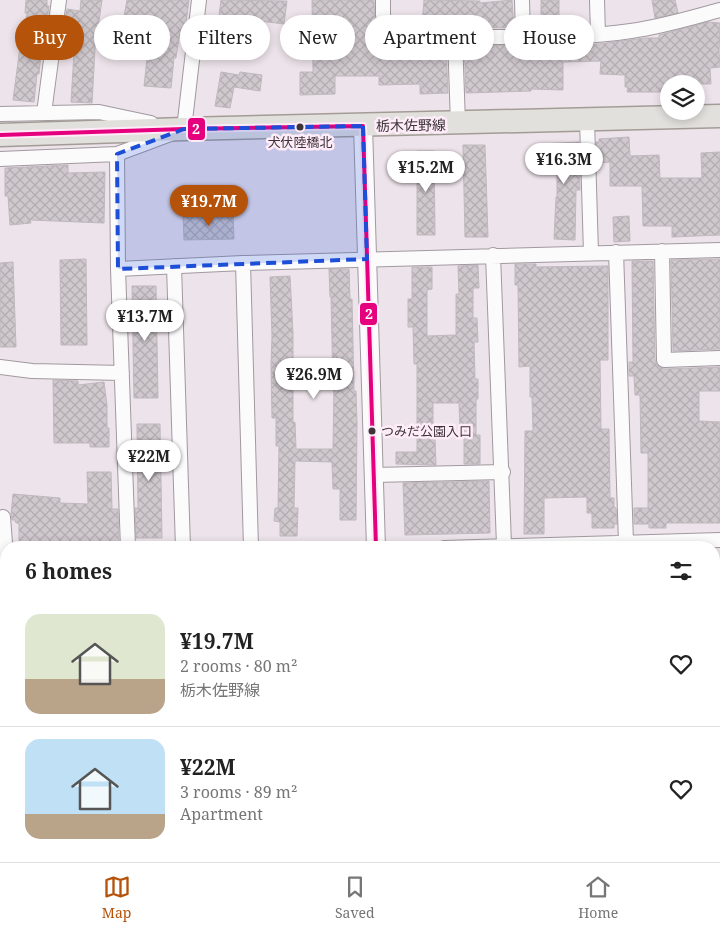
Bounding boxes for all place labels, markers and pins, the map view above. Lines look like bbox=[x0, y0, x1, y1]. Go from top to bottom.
marker: 犬伏陸橋北 bbox=[295, 122, 305, 132]
place label: 犬伏陸橋北 bbox=[267, 133, 333, 151]
pin: ¥16.3M bbox=[523, 142, 605, 185]
pin: ¥15.2M bbox=[385, 150, 467, 193]
pin: ¥19.7M bbox=[168, 184, 250, 227]
pin: ¥13.7M bbox=[104, 300, 186, 342]
pin: ¥26.9M bbox=[273, 358, 355, 400]
place label: つみだ公園入口 bbox=[381, 422, 472, 440]
marker: つみだ公園入口 bbox=[367, 426, 377, 436]
pin: ¥22M bbox=[119, 440, 179, 482]

